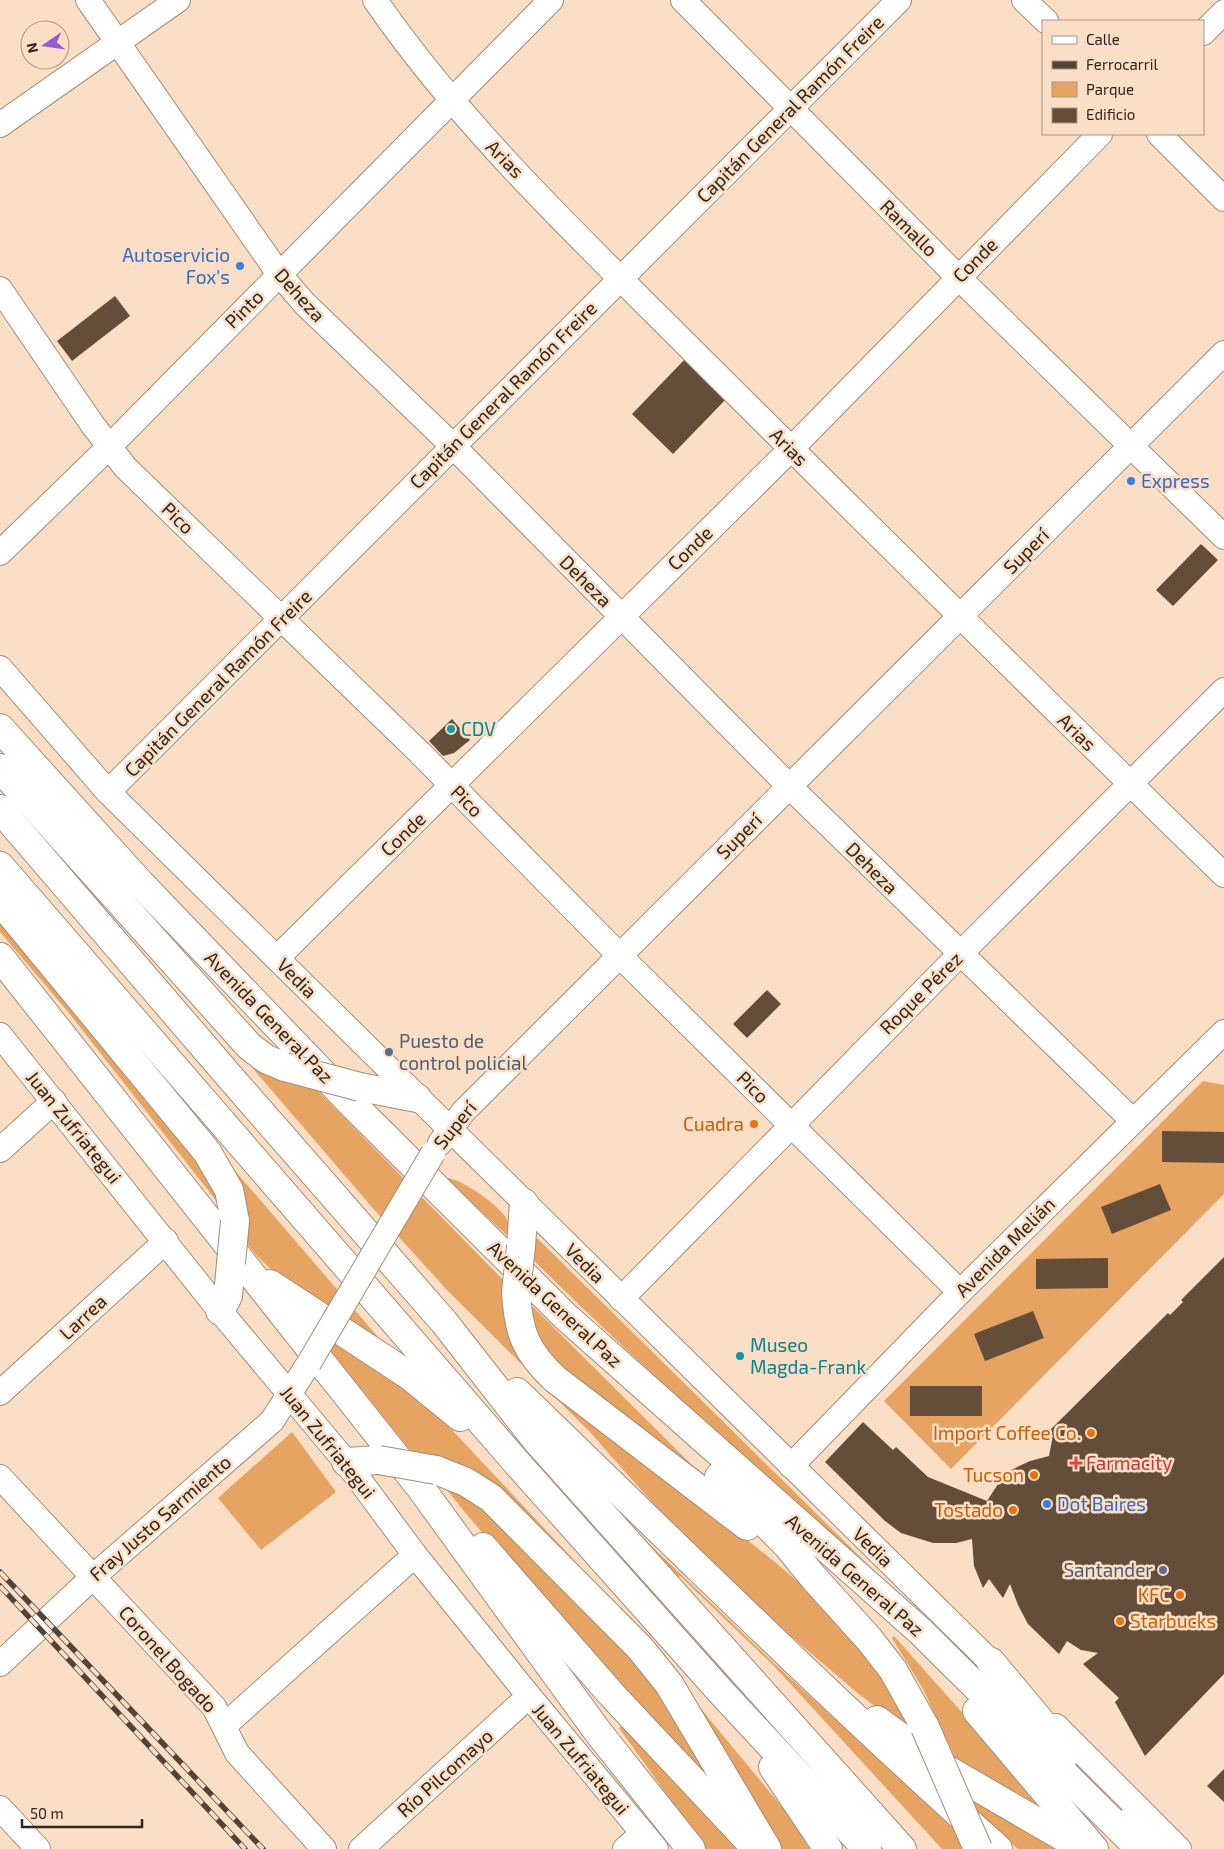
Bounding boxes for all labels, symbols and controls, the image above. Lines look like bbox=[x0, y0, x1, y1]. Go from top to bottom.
street label: Capitán General Ramón Freire bbox=[691, 10, 888, 207]
north arrow bbox=[20, 20, 70, 70]
legend bbox=[1042, 20, 1204, 135]
text: Calle bbox=[1086, 30, 1120, 48]
text: N bbox=[22, 41, 41, 55]
text: Ferrocarril bbox=[1086, 55, 1159, 73]
text: Parque bbox=[1086, 80, 1134, 98]
text: Edificio bbox=[1086, 105, 1135, 123]
street label: Arias bbox=[482, 135, 529, 183]
street label: Ramallo bbox=[876, 194, 943, 261]
street label: Conde bbox=[948, 233, 1002, 287]
place label: Autoservicio Fox's bbox=[122, 243, 230, 288]
marker: Autoservicio Fox's bbox=[234, 260, 246, 272]
street label: Deheza bbox=[270, 263, 330, 326]
street label: Pinto bbox=[220, 285, 268, 333]
street label: Capitán General Ramón Freire bbox=[404, 296, 601, 493]
street label: Arias bbox=[766, 423, 813, 470]
place label: Express bbox=[1141, 469, 1210, 492]
marker: Express bbox=[1125, 475, 1137, 487]
street label: Pico bbox=[157, 497, 199, 538]
street label: Conde bbox=[662, 521, 717, 575]
street label: Superí bbox=[998, 522, 1054, 578]
street label: Deheza bbox=[556, 550, 617, 611]
street label: Capitán General Ramón Freire bbox=[119, 584, 316, 781]
street label: Arias bbox=[1053, 708, 1101, 755]
place label: CDV bbox=[461, 717, 496, 740]
marker: CDV bbox=[445, 723, 457, 735]
street label: Pico bbox=[447, 780, 488, 821]
street label: Conde bbox=[375, 807, 430, 861]
street label: Superí bbox=[711, 807, 767, 863]
street label: Deheza bbox=[842, 837, 903, 898]
street label: Avenida General Paz bbox=[200, 946, 338, 1088]
street label: Roque Pérez bbox=[875, 947, 967, 1039]
street label: Vedia bbox=[273, 953, 322, 1002]
place label: Puesto de control policial bbox=[399, 1029, 527, 1074]
marker: Puesto de control policial bbox=[383, 1046, 395, 1058]
street label: Juan Zufriategui bbox=[22, 1066, 127, 1188]
street label: Pico bbox=[733, 1066, 774, 1107]
street label: Superí bbox=[428, 1095, 482, 1153]
place label: Cuadra bbox=[683, 1112, 744, 1135]
marker: Cuadra bbox=[748, 1118, 760, 1130]
street label: Avenida Melián bbox=[950, 1192, 1059, 1301]
street label: Avenida General Paz bbox=[484, 1236, 627, 1372]
street label: Vedia bbox=[561, 1238, 610, 1287]
street label: Larrea bbox=[54, 1289, 111, 1344]
place label: Museo Magda-Frank bbox=[750, 1333, 866, 1378]
marker: Museo Magda-Frank bbox=[734, 1350, 746, 1362]
street label: Juan Zufriategui bbox=[276, 1381, 381, 1503]
place label: Import Coffee Co. bbox=[933, 1421, 1081, 1444]
marker: Import Coffee Co. bbox=[1085, 1427, 1097, 1439]
street label: Fray Justo Sarmiento bbox=[84, 1450, 235, 1585]
place label: Farmacity bbox=[1086, 1451, 1172, 1474]
marker: Farmacity bbox=[1070, 1457, 1082, 1469]
place label: Tucson bbox=[963, 1463, 1024, 1486]
marker: Tucson bbox=[1028, 1469, 1040, 1481]
place label: Dot Baires bbox=[1057, 1492, 1146, 1515]
place label: Tostado bbox=[934, 1498, 1003, 1521]
marker: Dot Baires bbox=[1041, 1498, 1053, 1510]
marker: Tostado bbox=[1007, 1504, 1019, 1516]
street label: Avenida General Paz bbox=[782, 1509, 929, 1641]
street label: Vedia bbox=[848, 1522, 898, 1571]
place label: Santander bbox=[1063, 1558, 1153, 1581]
marker: Santander bbox=[1157, 1564, 1169, 1576]
place label: KFC bbox=[1138, 1583, 1170, 1606]
marker: KFC bbox=[1174, 1589, 1186, 1601]
street label: Coronel Bogado bbox=[114, 1601, 222, 1717]
place label: Starbucks bbox=[1130, 1609, 1216, 1632]
marker: Starbucks bbox=[1114, 1615, 1126, 1627]
street label: Juan Zufriategui bbox=[528, 1698, 635, 1819]
street label: Río Pilcomayo bbox=[392, 1724, 497, 1822]
scale bar bbox=[22, 1796, 142, 1828]
text: 50 m bbox=[30, 1804, 64, 1822]

